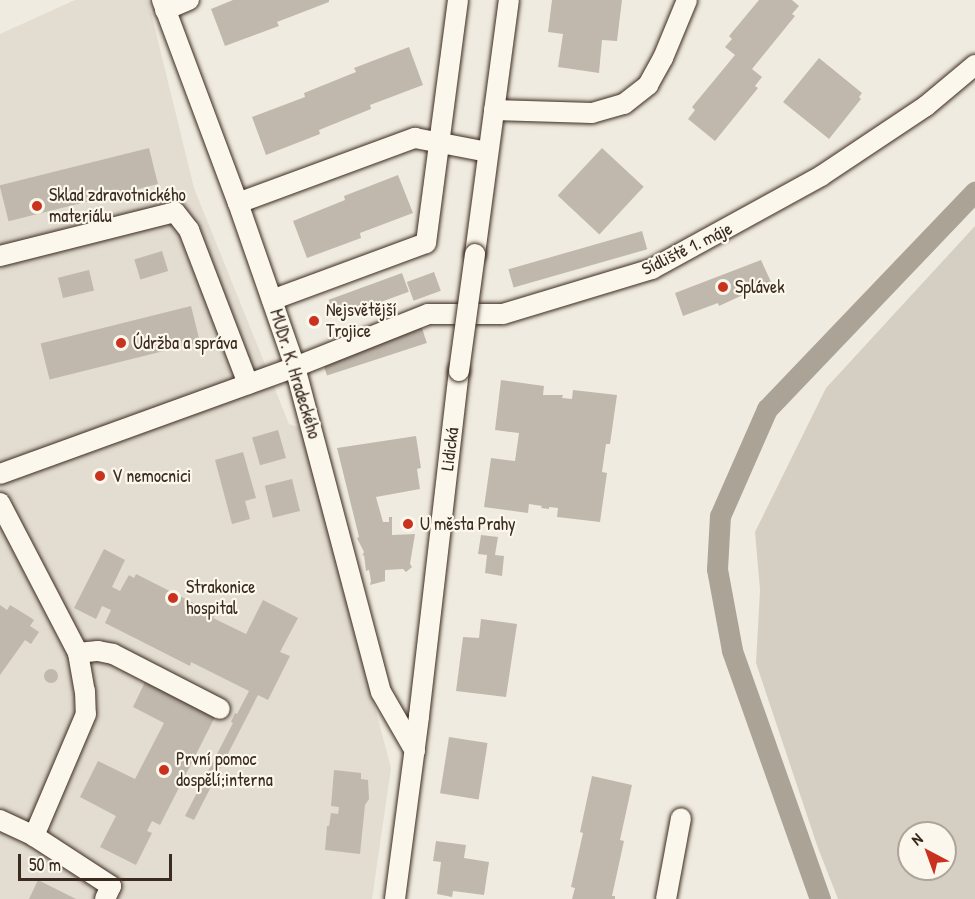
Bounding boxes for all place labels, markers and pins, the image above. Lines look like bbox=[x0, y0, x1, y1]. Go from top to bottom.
place label: Sklad zdravotnického materiálu bbox=[49, 185, 186, 228]
marker: Sklad zdravotnického materiálu bbox=[30, 199, 44, 213]
place label: Splávek bbox=[735, 276, 785, 298]
marker: Splávek bbox=[716, 280, 730, 294]
place label: Nejsvětější Trojice bbox=[326, 300, 397, 342]
marker: Nejsvětější Trojice bbox=[307, 314, 321, 328]
place label: Údržba a správa bbox=[133, 332, 237, 354]
marker: Údržba a správa bbox=[114, 336, 128, 350]
place label: V nemocnici bbox=[112, 465, 191, 487]
marker: V nemocnici bbox=[93, 469, 107, 483]
place label: U města Prahy bbox=[420, 513, 516, 535]
marker: U města Prahy bbox=[401, 517, 415, 531]
place label: Strakonice hospital bbox=[186, 577, 255, 620]
marker: Strakonice hospital bbox=[164, 589, 182, 607]
place label: První pomoc dospělí;interna bbox=[176, 749, 273, 792]
marker: První pomoc dospělí;interna bbox=[157, 763, 171, 777]

